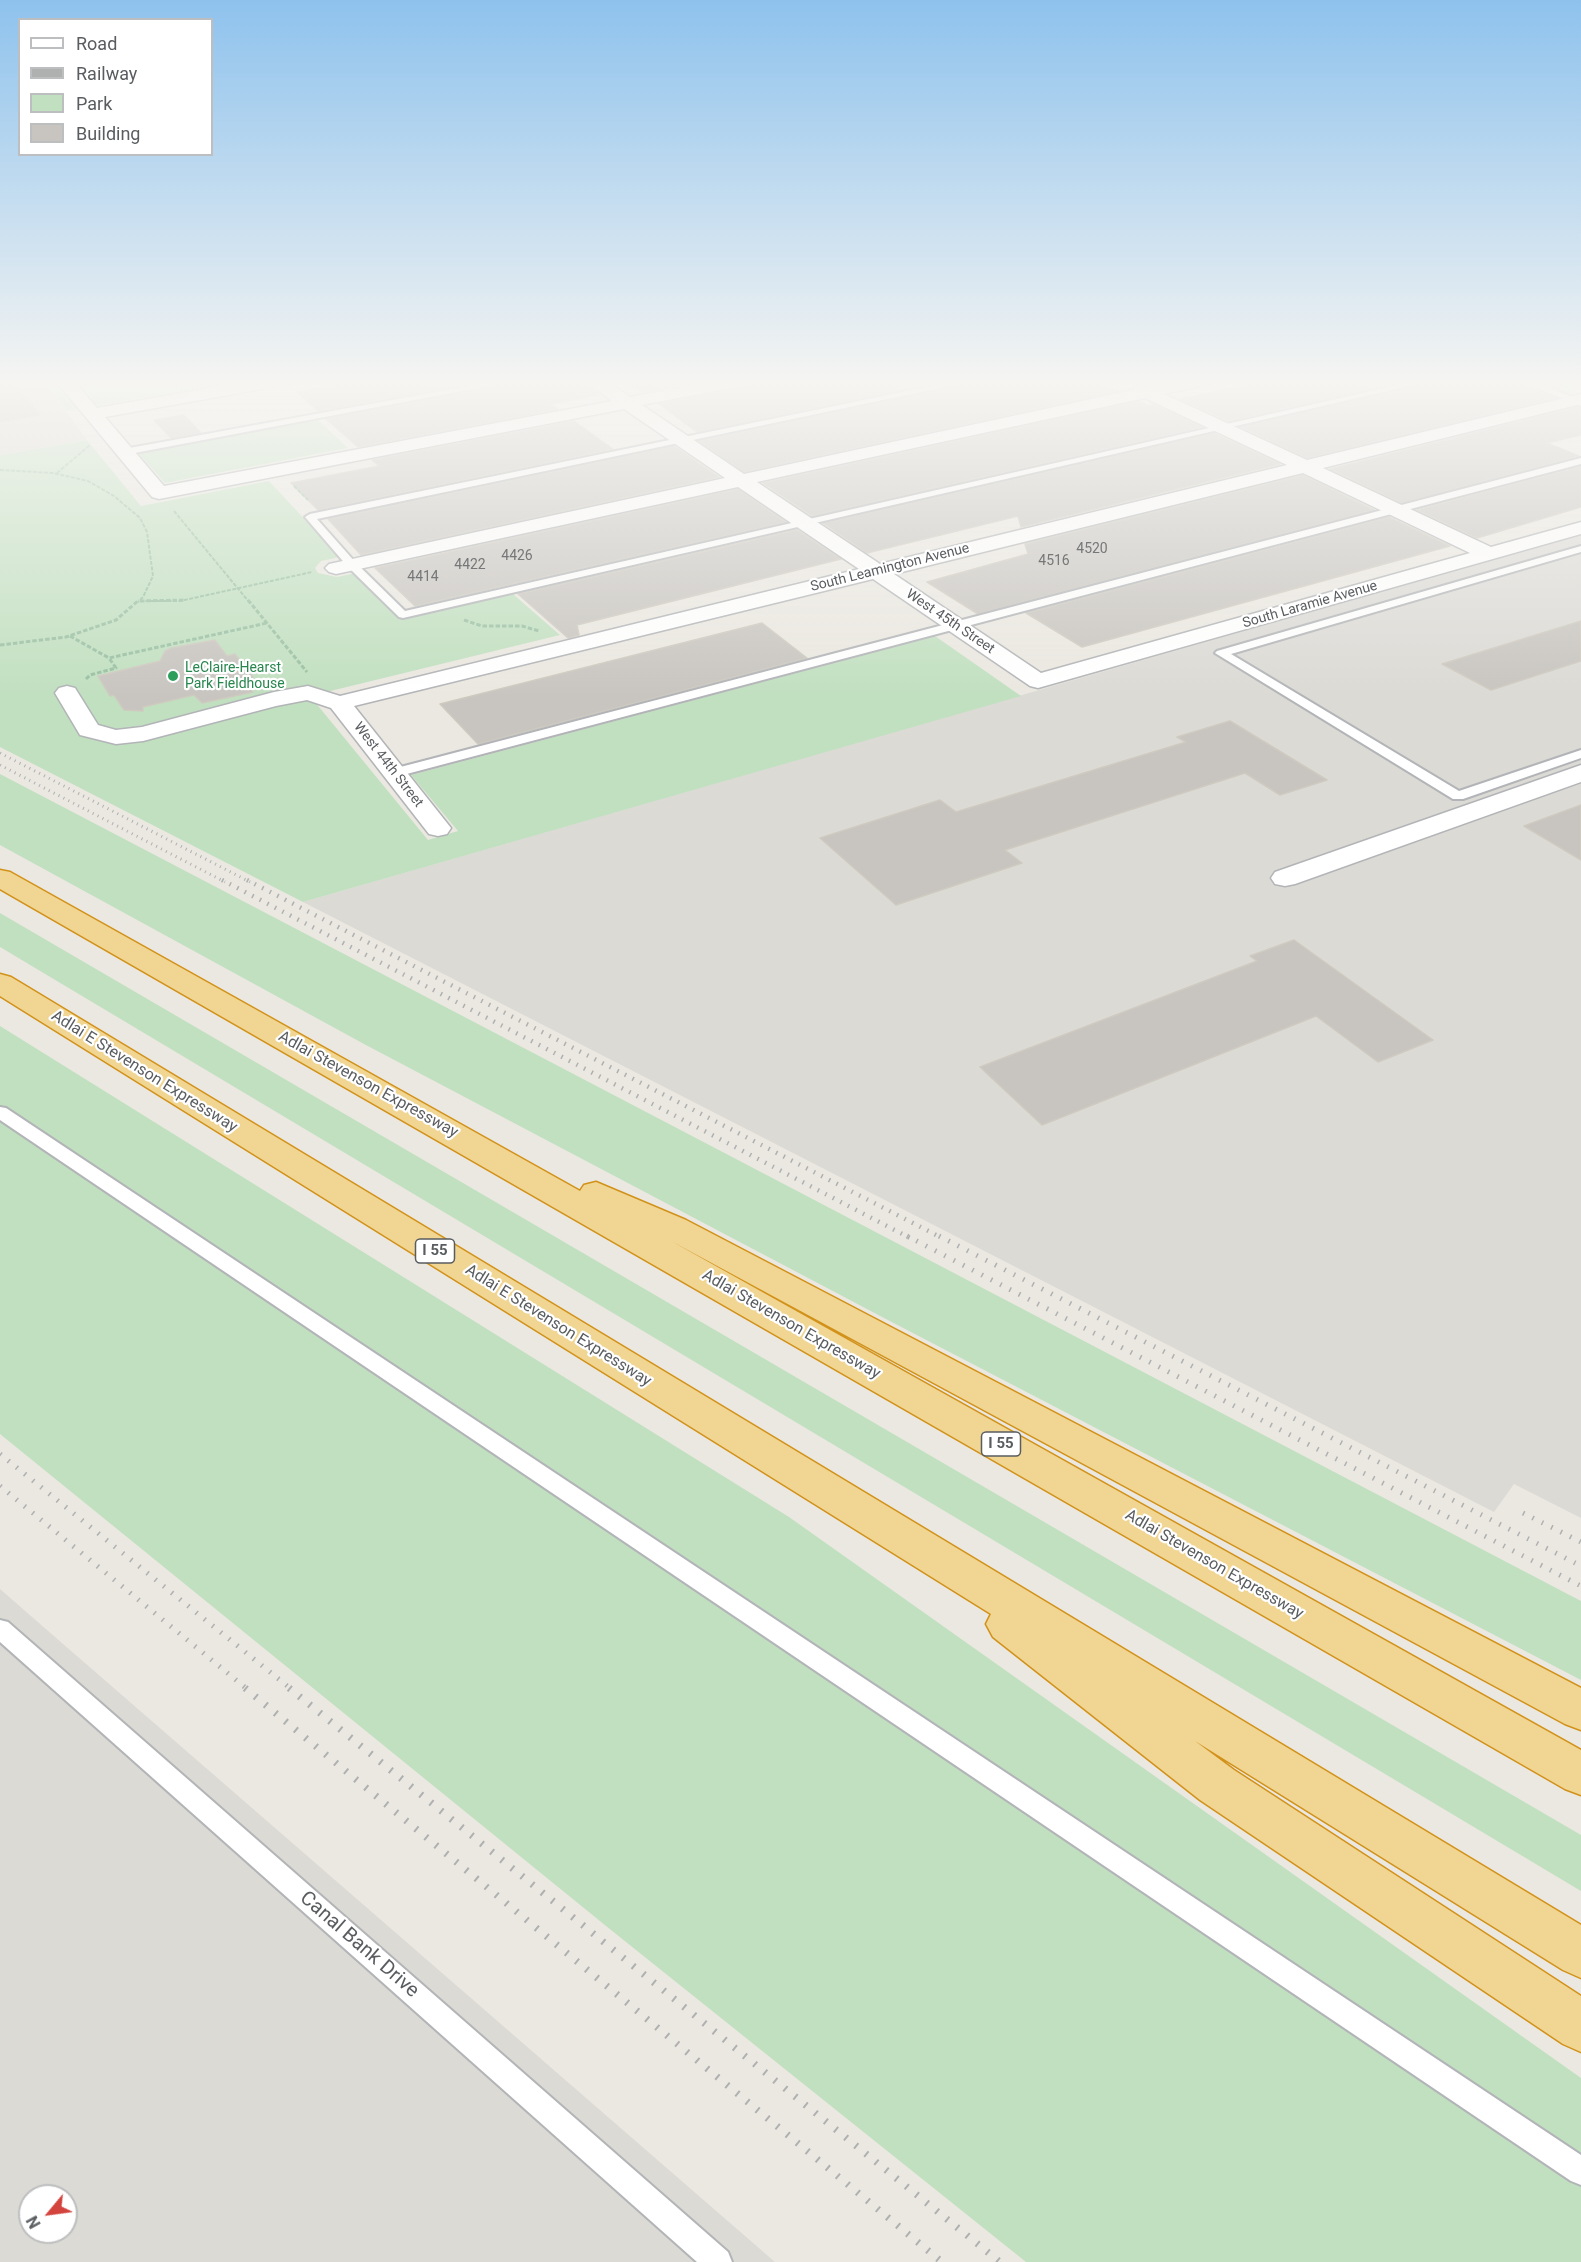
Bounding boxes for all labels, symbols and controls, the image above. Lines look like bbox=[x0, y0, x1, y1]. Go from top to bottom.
legend bbox=[18, 18, 213, 156]
text: Road bbox=[76, 33, 117, 54]
text: Railway bbox=[76, 63, 137, 84]
text: Park bbox=[76, 93, 112, 114]
text: Building bbox=[76, 123, 140, 144]
street label: South Leamington Avenue bbox=[809, 540, 971, 596]
house number: 4520 bbox=[1076, 541, 1108, 557]
house number: 4426 bbox=[501, 548, 533, 564]
house number: 4516 bbox=[1038, 553, 1070, 569]
house number: 4422 bbox=[454, 557, 486, 573]
house number: 4414 bbox=[407, 569, 439, 585]
street label: South Laramie Avenue bbox=[1241, 578, 1379, 632]
street label: West 45th Street bbox=[902, 586, 998, 658]
place label: LeClaire-Hearst Park Fieldhouse bbox=[185, 660, 285, 692]
marker: LeClaire-Hearst Park Fieldhouse bbox=[166, 669, 180, 683]
street label: West 44th Street bbox=[350, 719, 426, 811]
street label: Adlai E Stevenson Expressway bbox=[47, 1007, 241, 1137]
street label: Adlai Stevenson Expressway bbox=[275, 1027, 461, 1143]
road number: I 55 bbox=[416, 1239, 454, 1263]
street label: Adlai E Stevenson Expressway bbox=[461, 1261, 655, 1391]
street label: Adlai Stevenson Expressway bbox=[698, 1266, 884, 1384]
road number: I 55 bbox=[982, 1432, 1020, 1456]
street label: Adlai Stevenson Expressway bbox=[1121, 1506, 1307, 1624]
street label: Canal Bank Drive bbox=[295, 1887, 423, 2003]
north arrow bbox=[18, 2184, 78, 2244]
text: N bbox=[23, 2212, 45, 2232]

